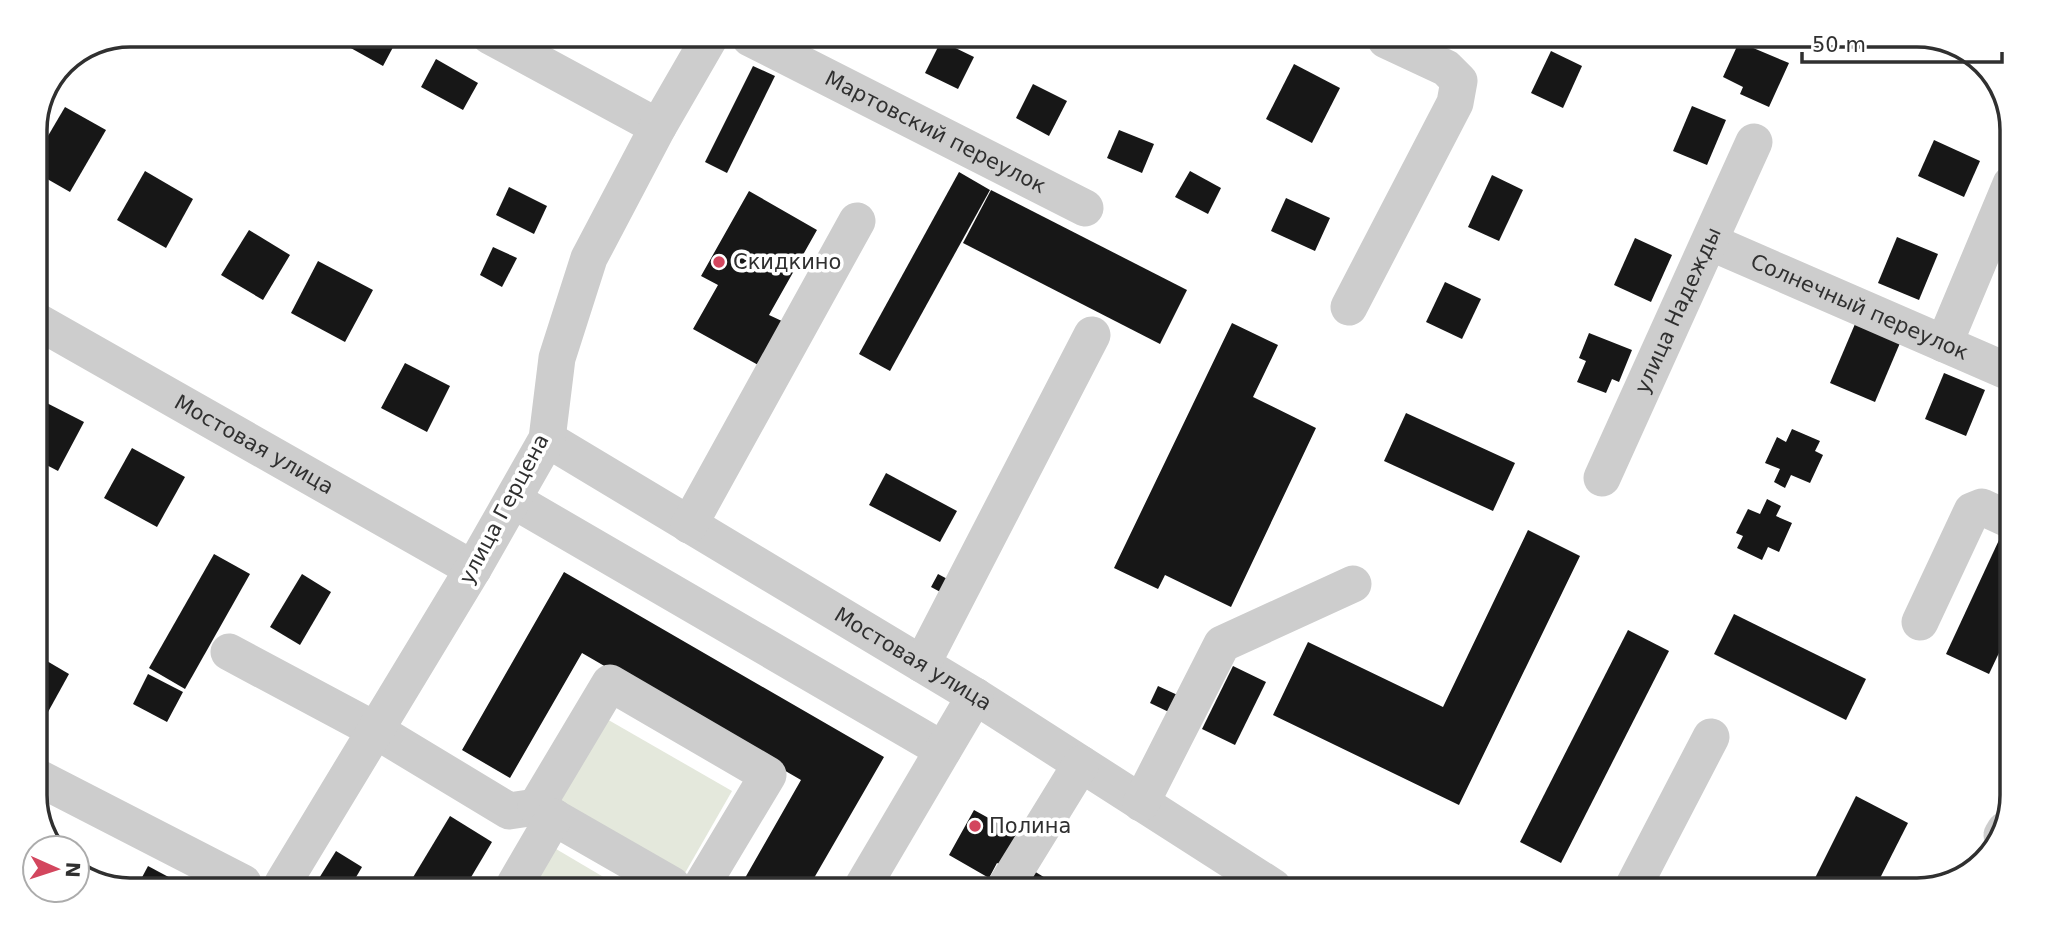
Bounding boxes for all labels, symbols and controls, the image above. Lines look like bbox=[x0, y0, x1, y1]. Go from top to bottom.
scale bar bbox=[1802, 21, 2002, 65]
text: 50 m bbox=[1812, 33, 1866, 57]
street label: Мартовский переулок bbox=[821, 66, 1050, 198]
street label: улица Надежды bbox=[1630, 224, 1726, 397]
street label: Солнечный переулок bbox=[1747, 249, 1972, 365]
place label: Скидкино bbox=[733, 250, 841, 274]
marker: Скидкино bbox=[711, 254, 727, 270]
street label: Мостовая улица bbox=[170, 390, 338, 499]
street label: улица Герцена bbox=[454, 430, 554, 588]
street label: Мостовая улица bbox=[830, 602, 996, 715]
place label: Полина bbox=[989, 814, 1071, 838]
marker: Полина bbox=[967, 818, 983, 834]
north arrow bbox=[21, 834, 91, 904]
text: N bbox=[62, 861, 84, 878]

